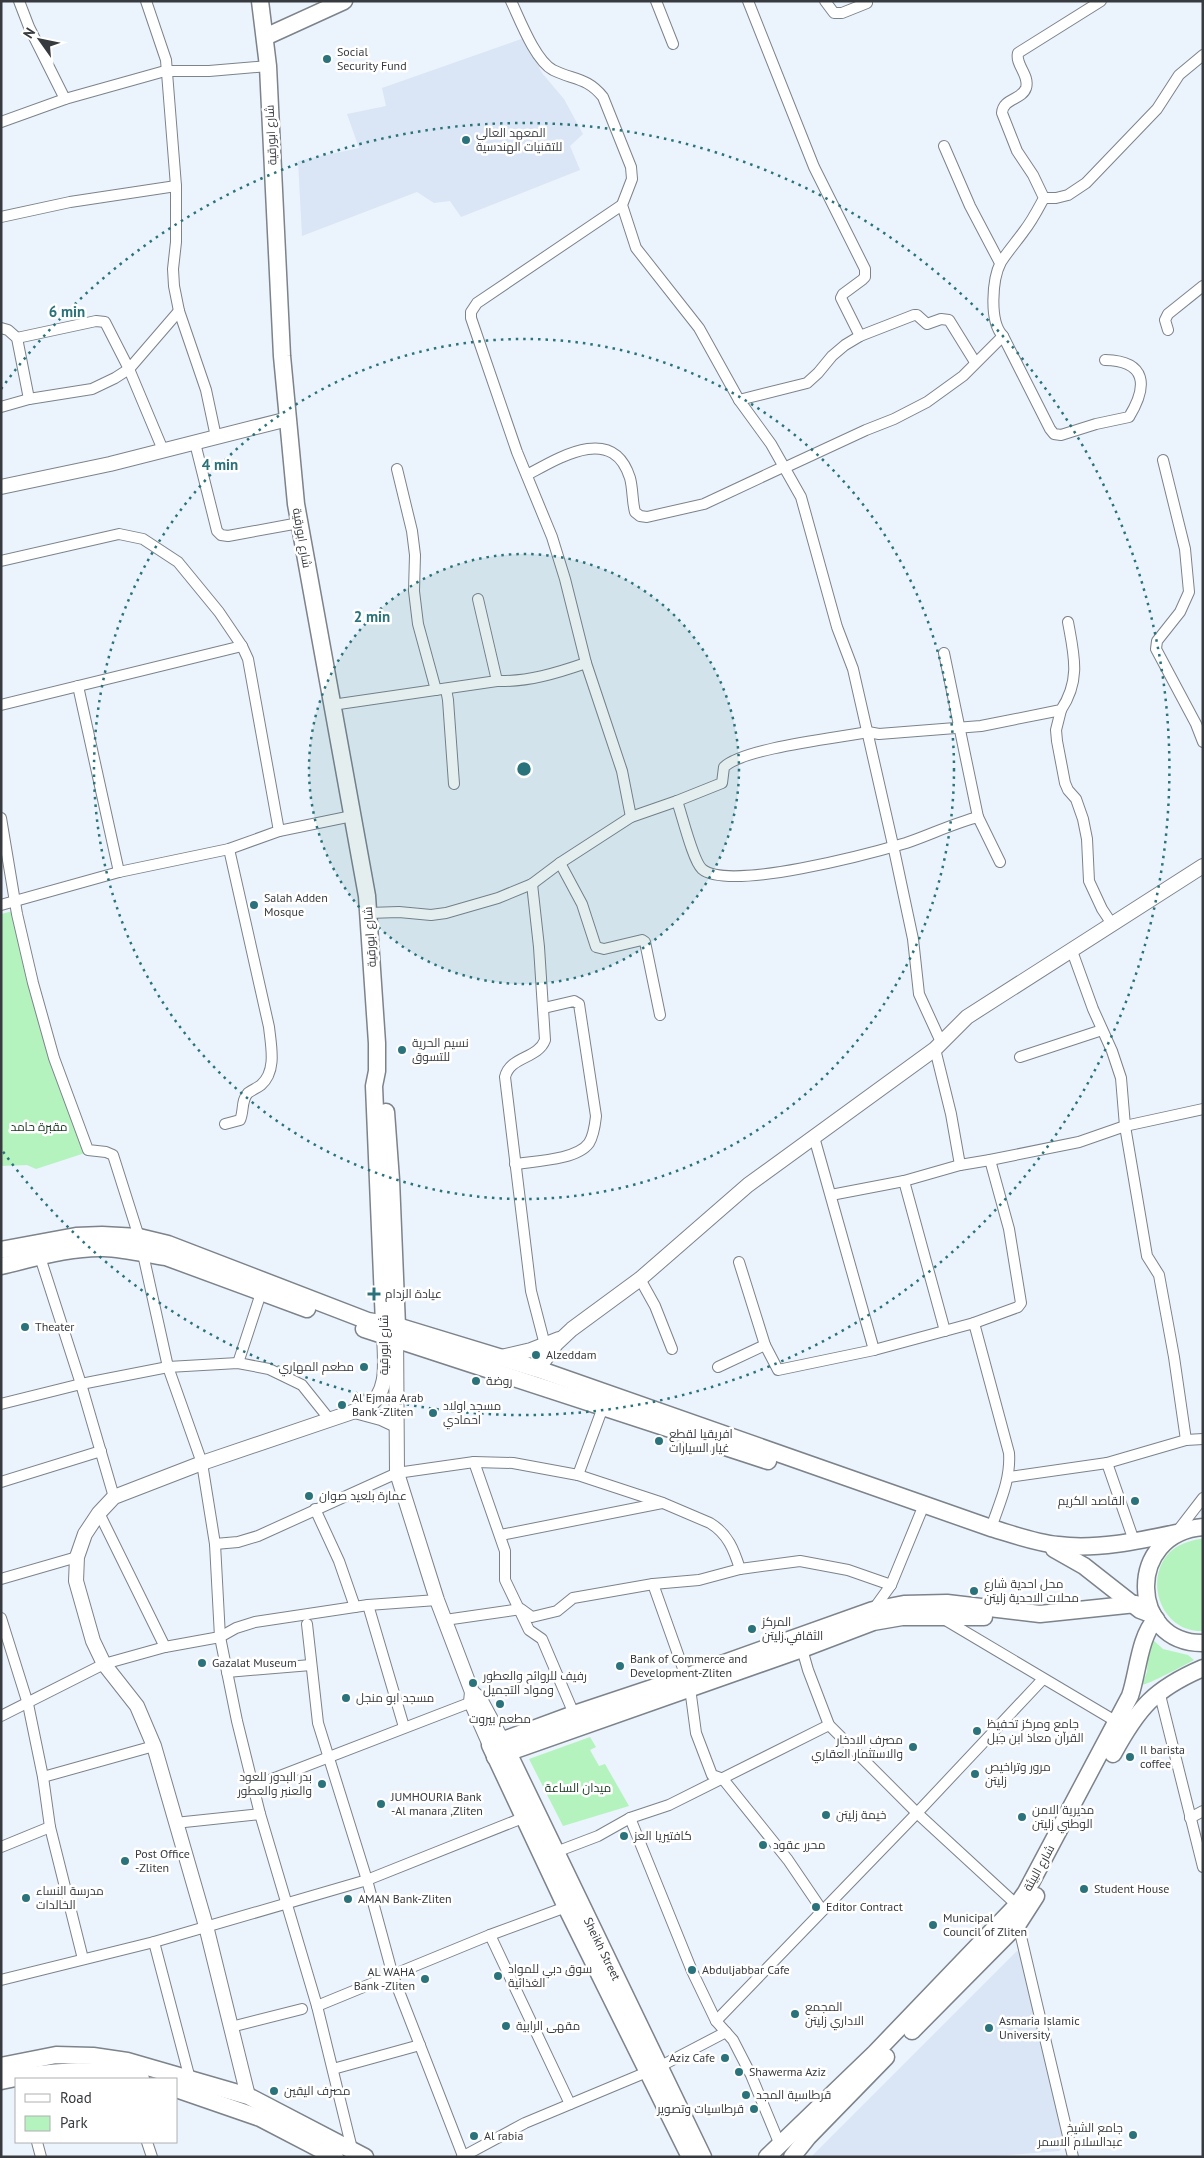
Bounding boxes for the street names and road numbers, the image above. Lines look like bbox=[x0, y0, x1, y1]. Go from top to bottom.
street label: شارع ابورقية bbox=[261, 104, 281, 166]
street label: شارع ابورقية bbox=[289, 507, 315, 569]
street label: شارع ابورقية bbox=[360, 906, 380, 968]
street label: شارع ابورقية bbox=[376, 1315, 392, 1375]
street label: شارع البيئة bbox=[1020, 1842, 1058, 1894]
street label: Sheikh Street bbox=[581, 1915, 624, 1983]

